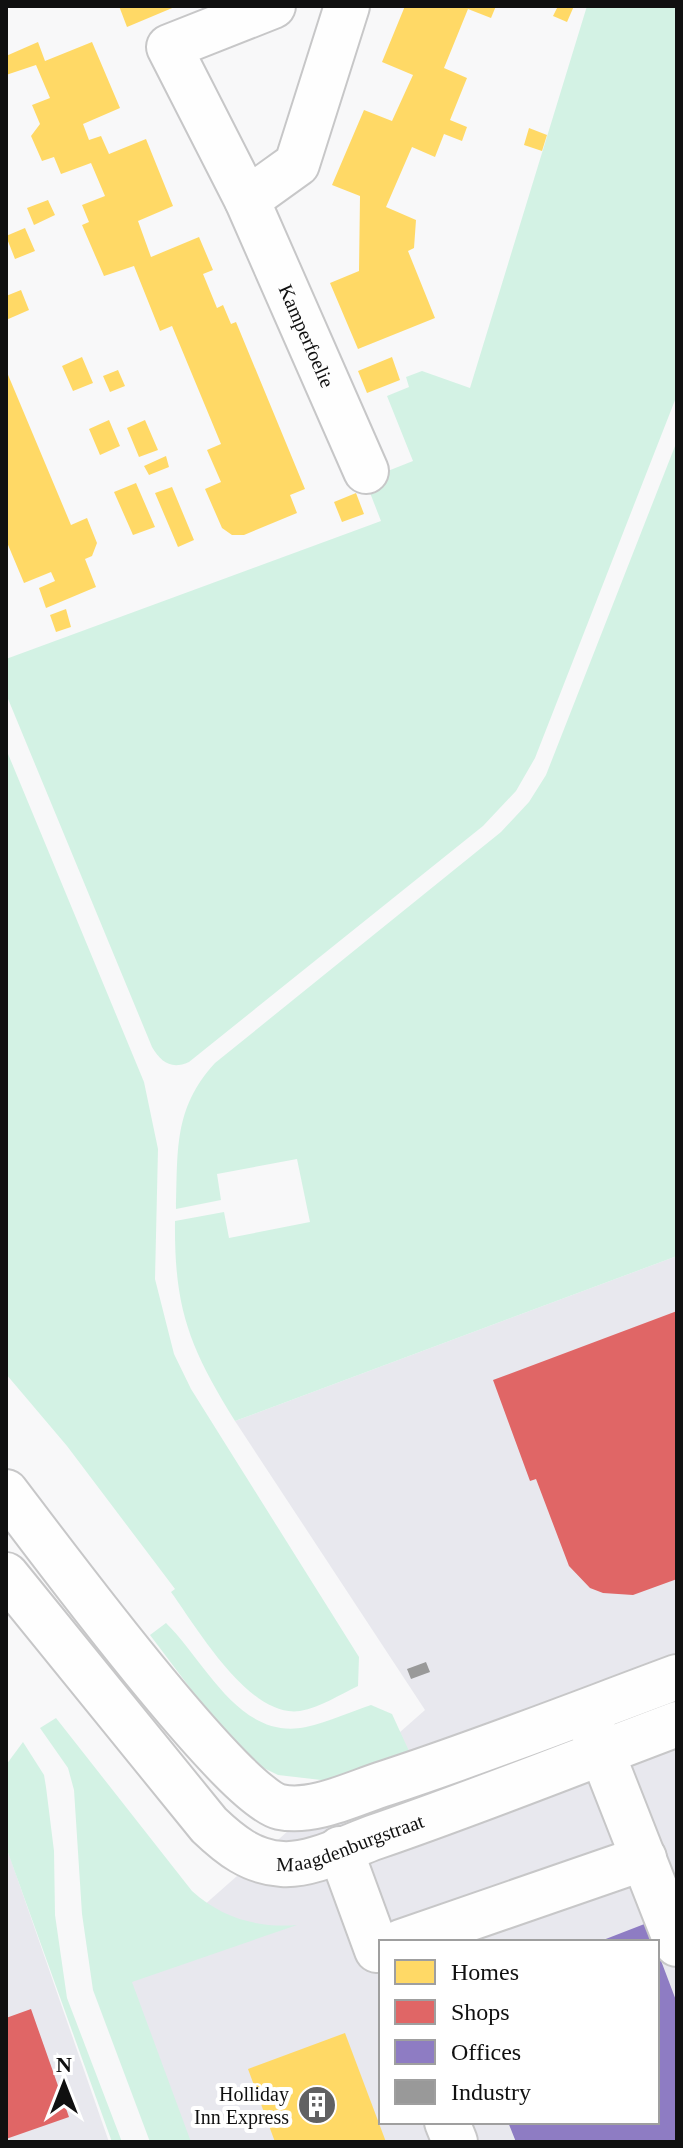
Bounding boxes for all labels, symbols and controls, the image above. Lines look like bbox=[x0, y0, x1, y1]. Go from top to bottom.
street label: Kamperfoelie bbox=[275, 281, 339, 391]
street label: Maagdenburgstraat bbox=[276, 1810, 427, 1875]
legend bbox=[379, 1940, 659, 2124]
text: Homes bbox=[451, 1959, 519, 1985]
text: Shops bbox=[451, 1999, 510, 2025]
text: Offices bbox=[451, 2039, 521, 2065]
north arrow bbox=[24, 2044, 104, 2124]
text: N bbox=[56, 2052, 72, 2077]
text: Industry bbox=[451, 2079, 531, 2105]
place label: Holliday Inn Express bbox=[194, 2083, 289, 2129]
building icon: Holliday Inn Express bbox=[296, 2084, 338, 2126]

